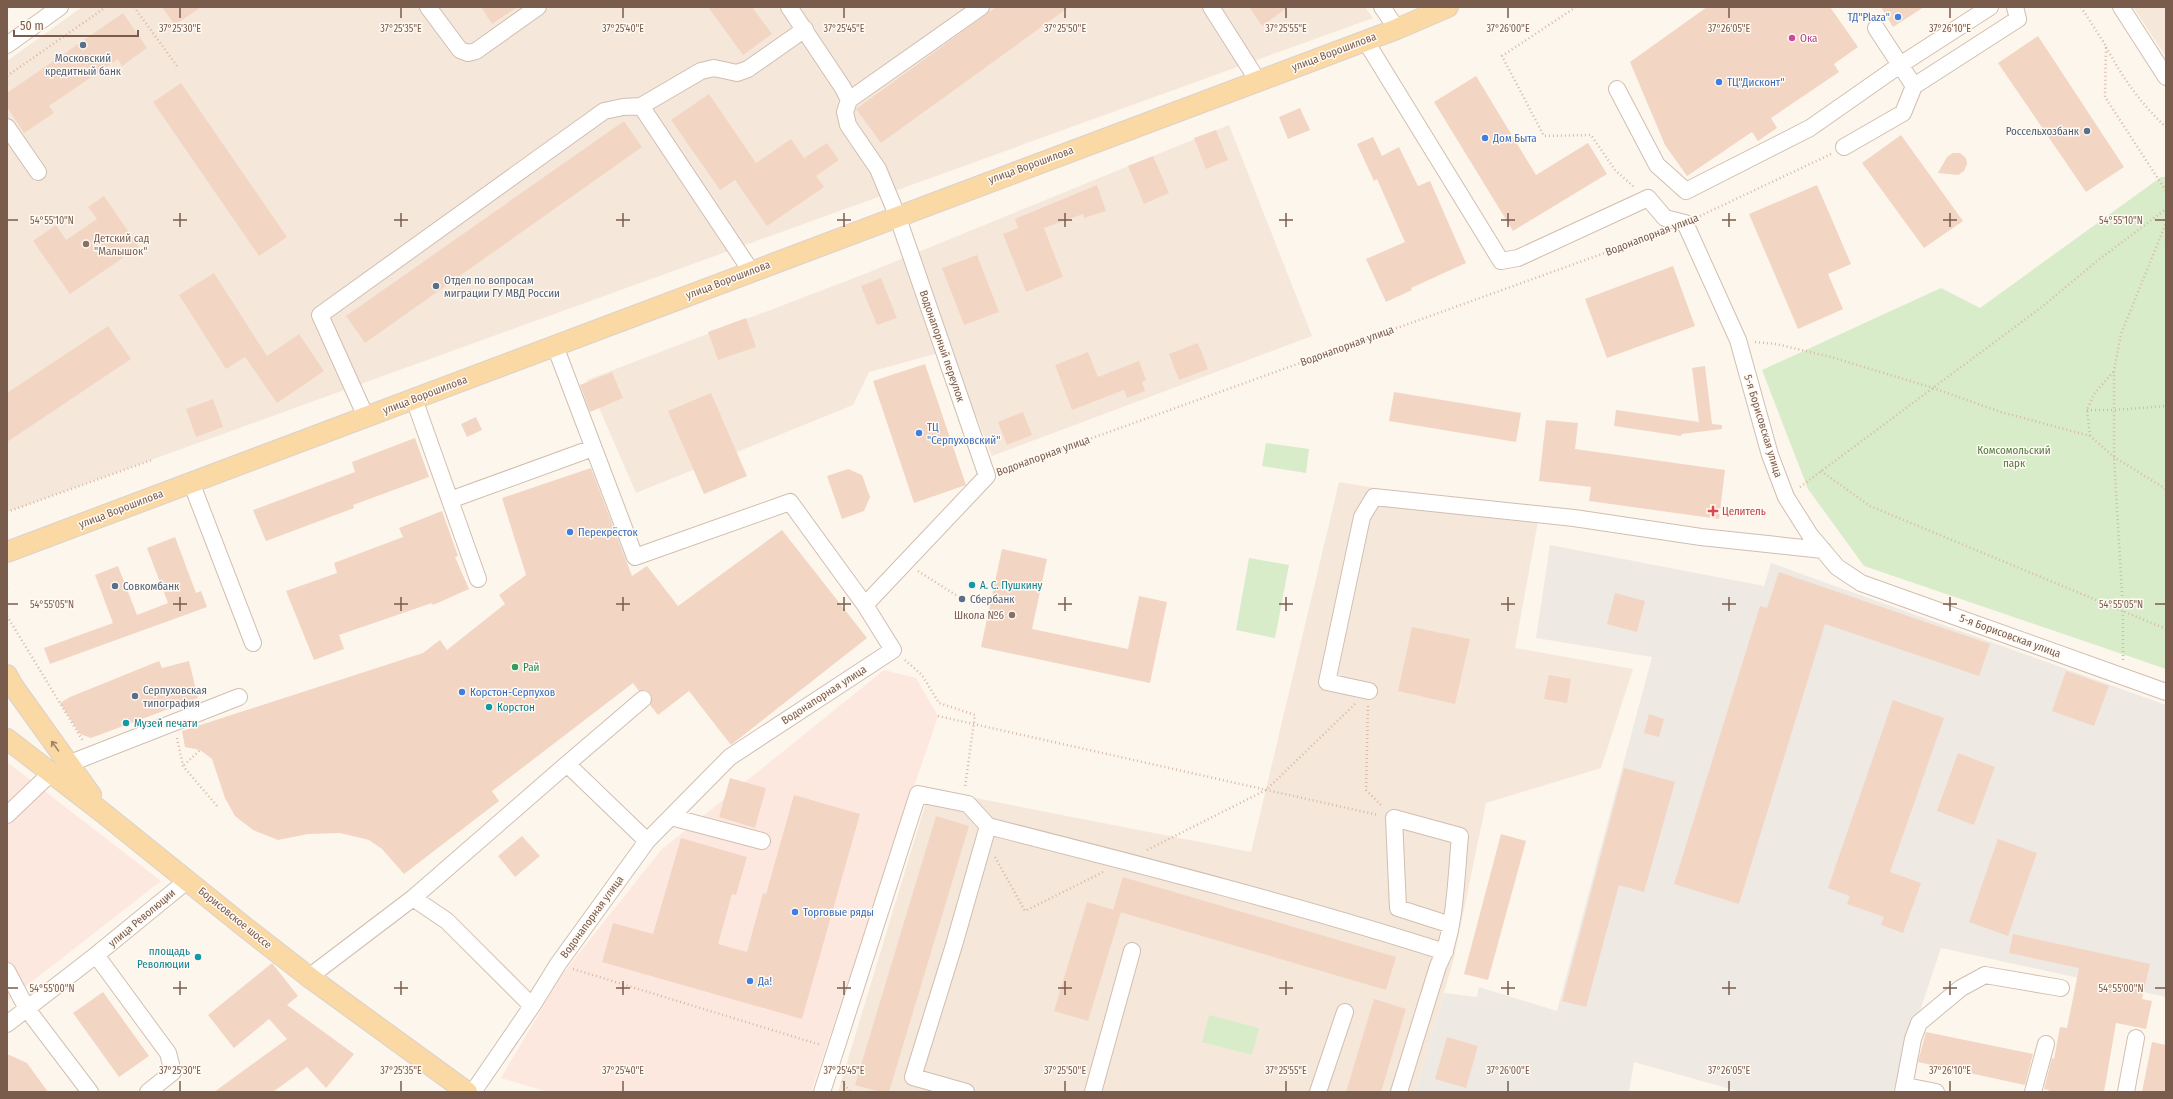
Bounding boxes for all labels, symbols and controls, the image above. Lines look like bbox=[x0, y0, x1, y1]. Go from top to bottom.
place label: ТД"Plaza" bbox=[1847, 11, 1890, 24]
scale bar bbox=[14, 12, 138, 38]
marker: ТД"Plaza" bbox=[1893, 12, 1903, 22]
text: 50 m bbox=[20, 19, 44, 33]
text: 37°25'30"E bbox=[159, 23, 201, 35]
text: 37°25'35"E bbox=[380, 23, 422, 35]
text: 37°25'40"E bbox=[602, 23, 644, 35]
text: 37°25'45"E bbox=[823, 23, 865, 35]
text: 37°25'50"E bbox=[1044, 23, 1086, 35]
text: 37°25'55"E bbox=[1265, 23, 1307, 35]
text: 37°26'00"E bbox=[1486, 23, 1530, 35]
text: 37°26'05"E bbox=[1708, 23, 1750, 35]
text: 37°26'10"E bbox=[1929, 23, 1971, 35]
street label: улица Ворошилова bbox=[1290, 30, 1378, 74]
place label: Ока bbox=[1800, 32, 1817, 45]
marker: Ока bbox=[1787, 33, 1797, 43]
marker: Московский кредитный банк bbox=[78, 40, 88, 50]
place label: Московский кредитный банк bbox=[45, 52, 122, 78]
place label: ТЦ"Дисконт" bbox=[1727, 76, 1785, 89]
marker: ТЦ"Дисконт" bbox=[1714, 77, 1724, 87]
place label: Россельхозбанк bbox=[2006, 125, 2080, 138]
marker: Россельхозбанк bbox=[2082, 126, 2092, 136]
place label: Дом Быта bbox=[1492, 132, 1537, 145]
marker: Дом Быта bbox=[1480, 133, 1490, 143]
street label: улица Ворошилова bbox=[987, 144, 1075, 186]
street label: Водонапорная улица bbox=[1604, 211, 1700, 259]
text: 54°55'10"N bbox=[30, 215, 74, 227]
text: 54°55'10"N bbox=[2099, 215, 2143, 227]
place label: Детский сад "Малышок" bbox=[93, 232, 150, 258]
marker: Детский сад "Малышок" bbox=[81, 239, 91, 249]
street label: улица Ворошилова bbox=[684, 258, 772, 302]
place label: Отдел по вопросам миграции ГУ МВД России bbox=[444, 274, 560, 300]
marker: Отдел по вопросам миграции ГУ МВД России bbox=[431, 281, 441, 291]
street label: Водонапорный переулок bbox=[917, 288, 968, 404]
street label: Водонапорная улица bbox=[1298, 323, 1396, 369]
street label: улица Ворошилова bbox=[381, 373, 469, 417]
street label: 5-я Борисовская улица bbox=[1741, 373, 1785, 479]
place label: ТЦ "Серпуховский" bbox=[927, 421, 1000, 447]
marker: ТЦ "Серпуховский" bbox=[914, 428, 924, 438]
street label: Водонапорная улица bbox=[994, 433, 1092, 479]
park label: Комсомольский парк bbox=[1977, 444, 2051, 470]
street label: улица Ворошилова bbox=[77, 487, 165, 531]
marker: Целитель bbox=[1707, 505, 1719, 517]
place label: Целитель bbox=[1722, 505, 1766, 518]
place label: Перекрёсток bbox=[578, 526, 638, 539]
marker: Перекрёсток bbox=[565, 527, 575, 537]
place label: А. С. Пушкину bbox=[980, 579, 1043, 592]
place label: Совкомбанк bbox=[123, 580, 180, 593]
marker: А. С. Пушкину bbox=[967, 580, 977, 590]
marker: Совкомбанк bbox=[110, 581, 120, 591]
place label: Сбербанк bbox=[970, 593, 1015, 606]
marker: Сбербанк bbox=[957, 594, 967, 604]
text: 54°55'05"N bbox=[30, 599, 74, 611]
text: 54°55'05"N bbox=[2099, 599, 2143, 611]
place label: Школа №6 bbox=[954, 609, 1005, 622]
marker: Школа №6 bbox=[1007, 610, 1017, 620]
street label: 5-я Борисовская улица bbox=[1958, 612, 2062, 660]
place label: Рай bbox=[523, 661, 540, 674]
marker: Рай bbox=[510, 662, 520, 672]
street label: Водонапорная улица bbox=[779, 663, 869, 727]
place label: Серпуховская типография bbox=[143, 684, 207, 710]
place label: Корстон-Серпухов bbox=[470, 686, 555, 699]
marker: Корстон-Серпухов bbox=[457, 687, 467, 697]
marker: Серпуховская типография bbox=[130, 691, 140, 701]
place label: Корстон bbox=[497, 701, 535, 714]
marker: Корстон bbox=[484, 702, 494, 712]
place label: Музей печати bbox=[134, 717, 198, 730]
marker: Музей печати bbox=[121, 718, 131, 728]
one-way arrow bbox=[51, 740, 59, 751]
street label: Водонапорная улица bbox=[558, 873, 626, 961]
street label: Борисовское шоссе bbox=[196, 884, 274, 952]
street label: улица Революции bbox=[106, 886, 178, 950]
place label: Торговые ряды bbox=[803, 906, 874, 919]
marker: Торговые ряды bbox=[790, 907, 800, 917]
place label: площадь Революции bbox=[137, 945, 190, 971]
marker: площадь Революции bbox=[193, 952, 203, 962]
place label: Да! bbox=[757, 975, 772, 988]
marker: Да! bbox=[745, 976, 755, 986]
text: 54°55'00"N bbox=[29, 983, 75, 995]
text: 54°55'00"N bbox=[2098, 983, 2144, 995]
text: 37°25'30"E bbox=[159, 1065, 201, 1077]
text: 37°25'35"E bbox=[380, 1065, 422, 1077]
text: 37°25'40"E bbox=[602, 1065, 644, 1077]
text: 37°25'45"E bbox=[823, 1065, 865, 1077]
text: 37°25'50"E bbox=[1044, 1065, 1086, 1077]
text: 37°25'55"E bbox=[1265, 1065, 1307, 1077]
text: 37°26'00"E bbox=[1486, 1065, 1530, 1077]
text: 37°26'05"E bbox=[1708, 1065, 1750, 1077]
text: 37°26'10"E bbox=[1929, 1065, 1971, 1077]

